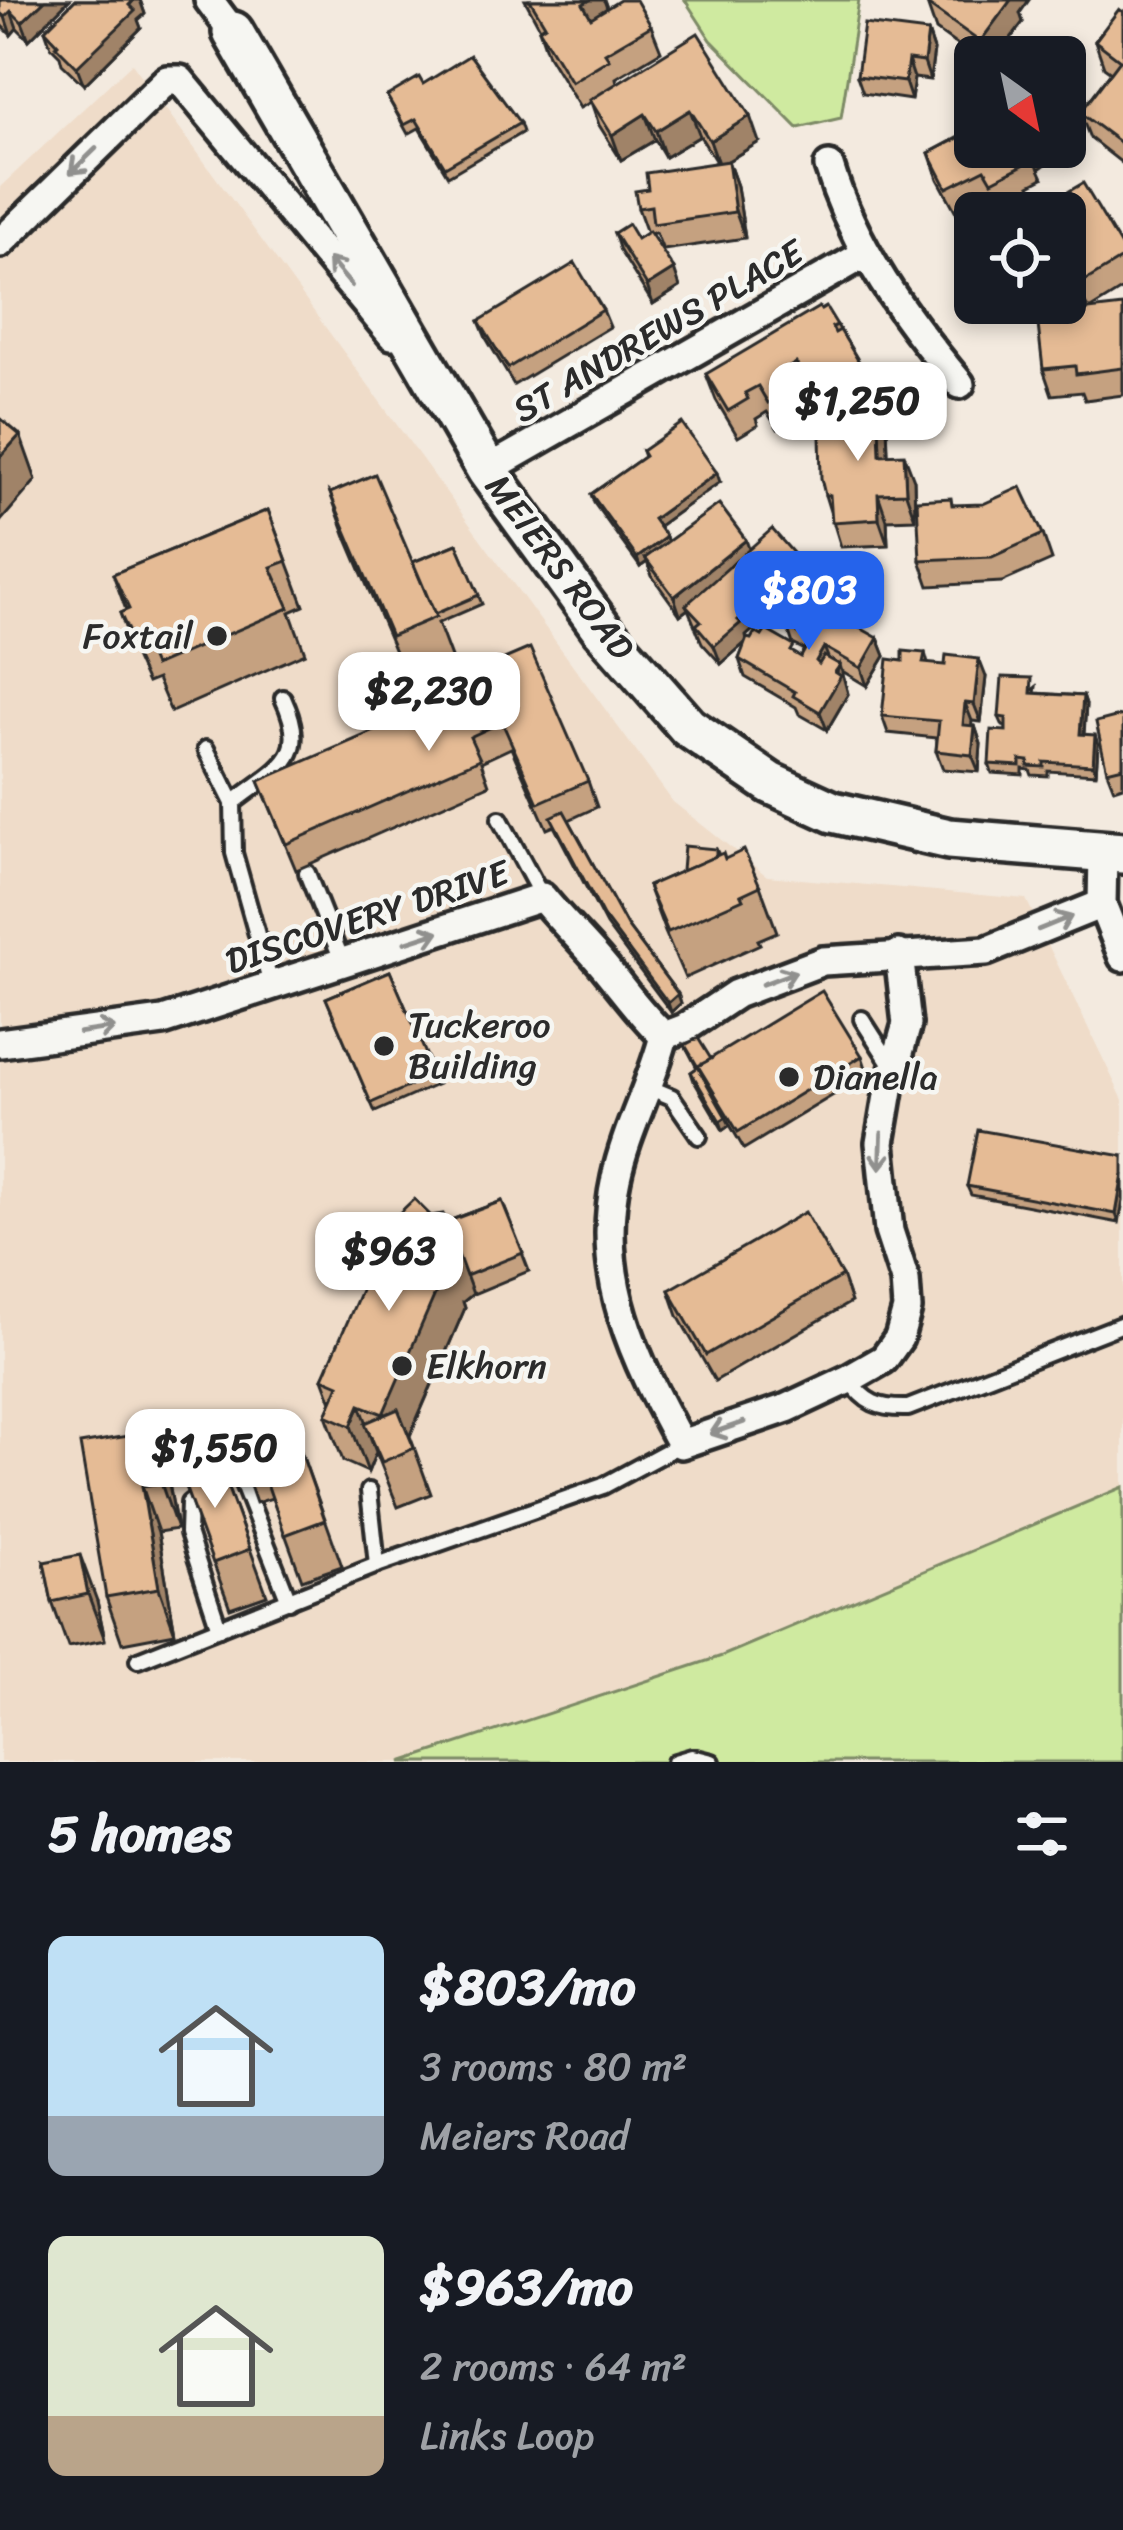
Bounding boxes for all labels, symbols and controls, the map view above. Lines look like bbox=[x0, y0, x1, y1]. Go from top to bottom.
north arrow bbox=[954, 36, 1086, 168]
map controls bbox=[954, 36, 1086, 324]
one-way arrow bbox=[69, 146, 98, 175]
button: locate bbox=[954, 192, 1086, 324]
street label: ST ANDREWS PLACE bbox=[500, 220, 818, 441]
one-way arrow bbox=[327, 257, 355, 288]
pin: $1,250 bbox=[760, 362, 956, 464]
text: $1,250 bbox=[796, 366, 920, 435]
street label: MEIERS ROAD bbox=[468, 460, 652, 675]
pin: $803 bbox=[738, 551, 880, 653]
text: $803 bbox=[761, 555, 857, 624]
place label: Foxtail bbox=[83, 604, 194, 668]
marker: Foxtail bbox=[204, 623, 230, 649]
pin: $2,230 bbox=[331, 652, 527, 754]
text: $2,230 bbox=[365, 656, 493, 725]
street label: DISCOVERY DRIVE bbox=[217, 840, 519, 993]
one-way arrow bbox=[1036, 911, 1073, 932]
one-way arrow bbox=[402, 924, 440, 946]
one-way arrow bbox=[760, 965, 797, 987]
place label: Tuckeroo Building bbox=[408, 993, 551, 1098]
one-way arrow bbox=[76, 1018, 115, 1041]
marker: Tuckeroo Building bbox=[371, 1033, 397, 1059]
place label: Dianella bbox=[813, 1045, 938, 1109]
marker: Dianella bbox=[776, 1064, 802, 1090]
one-way arrow bbox=[869, 1131, 892, 1170]
pin: $963 bbox=[318, 1212, 460, 1314]
text: $963 bbox=[342, 1216, 436, 1285]
place label: Elkhorn bbox=[426, 1334, 547, 1398]
marker: Elkhorn bbox=[389, 1353, 415, 1379]
pin: $1,550 bbox=[117, 1409, 313, 1511]
text: $1,550 bbox=[152, 1413, 278, 1482]
one-way arrow bbox=[709, 1419, 746, 1440]
text: 5 homes bbox=[48, 1789, 231, 1879]
icon: filters bbox=[1009, 1801, 1075, 1867]
text: $803/mo bbox=[420, 1942, 636, 2032]
icon: home bbox=[144, 1984, 288, 2128]
text: 3 rooms · 80 m² bbox=[420, 2032, 687, 2101]
text: Meiers Road bbox=[420, 2101, 629, 2170]
text: $963/mo bbox=[420, 2242, 633, 2332]
icon: home bbox=[144, 2284, 288, 2428]
text: 2 rooms · 64 m² bbox=[420, 2332, 687, 2401]
text: Links Loop bbox=[420, 2401, 594, 2470]

